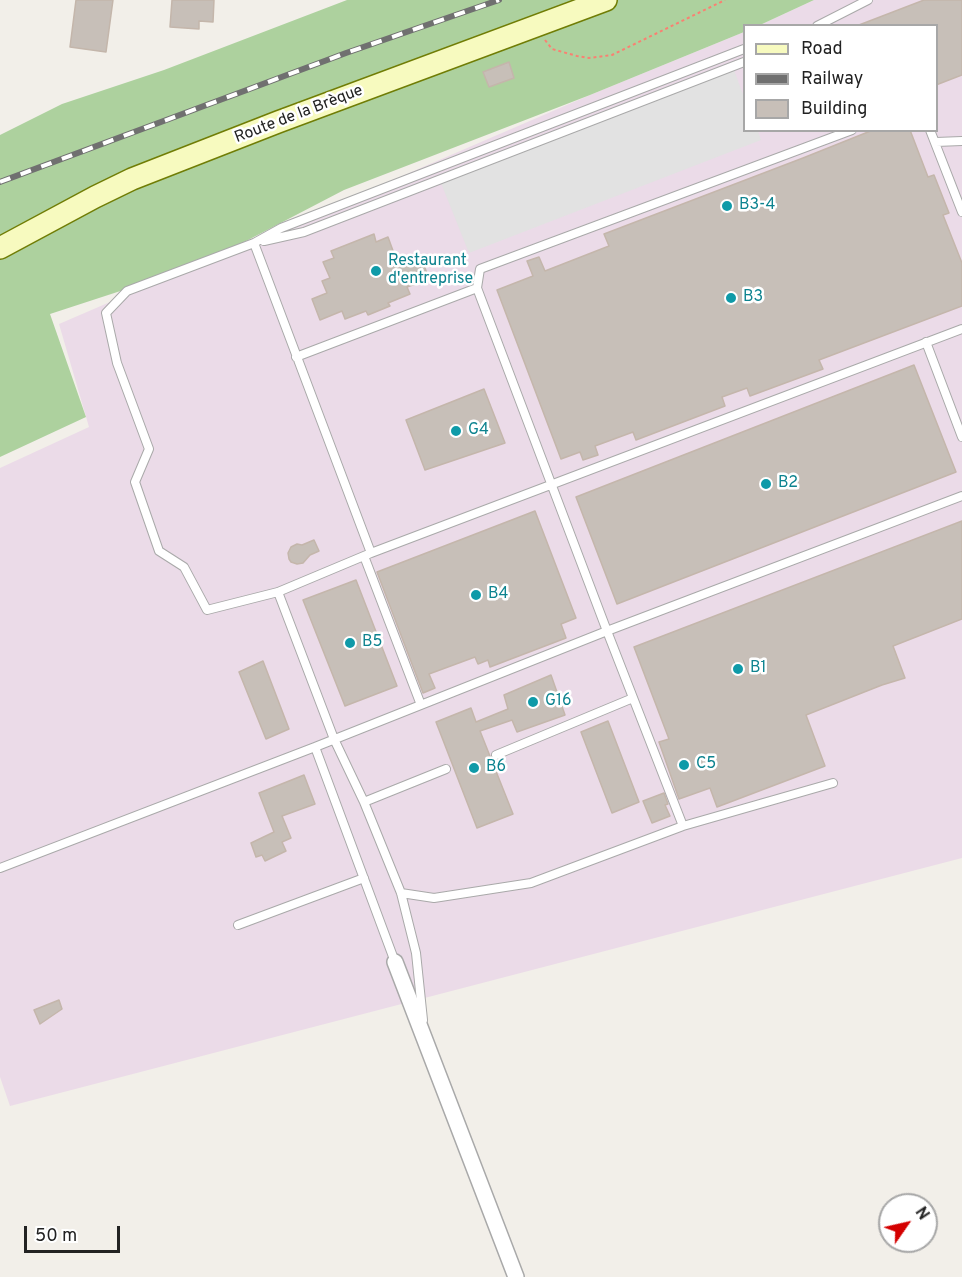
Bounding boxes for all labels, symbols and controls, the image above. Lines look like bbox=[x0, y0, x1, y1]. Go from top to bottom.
legend bbox=[743, 24, 938, 132]
text: Road bbox=[801, 38, 843, 61]
text: Railway bbox=[801, 68, 863, 91]
street label: Route de la Brèque bbox=[232, 82, 366, 148]
text: Building bbox=[801, 98, 867, 121]
place label: B3-4 bbox=[739, 196, 775, 216]
marker: B3-4 bbox=[720, 199, 734, 213]
place label: Restaurant d'entreprise bbox=[388, 252, 473, 290]
marker: Restaurant d'entreprise bbox=[369, 264, 383, 278]
place label: B3 bbox=[743, 288, 763, 308]
marker: B3 bbox=[724, 291, 738, 305]
place label: G4 bbox=[468, 421, 489, 441]
marker: G4 bbox=[449, 424, 463, 438]
place label: B2 bbox=[778, 474, 798, 494]
marker: B2 bbox=[759, 477, 773, 491]
place label: B4 bbox=[488, 585, 508, 605]
marker: B4 bbox=[469, 588, 483, 602]
place label: B5 bbox=[362, 633, 382, 653]
marker: B5 bbox=[343, 636, 357, 650]
place label: B1 bbox=[750, 659, 766, 679]
marker: B1 bbox=[731, 662, 745, 676]
place label: G16 bbox=[545, 692, 572, 712]
marker: G16 bbox=[526, 695, 540, 709]
place label: C5 bbox=[696, 755, 716, 775]
place label: B6 bbox=[486, 758, 506, 778]
marker: C5 bbox=[677, 758, 691, 772]
marker: B6 bbox=[467, 761, 481, 775]
north arrow bbox=[878, 1193, 938, 1253]
text: N bbox=[910, 1204, 933, 1224]
scale bar bbox=[27, 1214, 123, 1252]
text: 50 m bbox=[35, 1225, 77, 1248]

